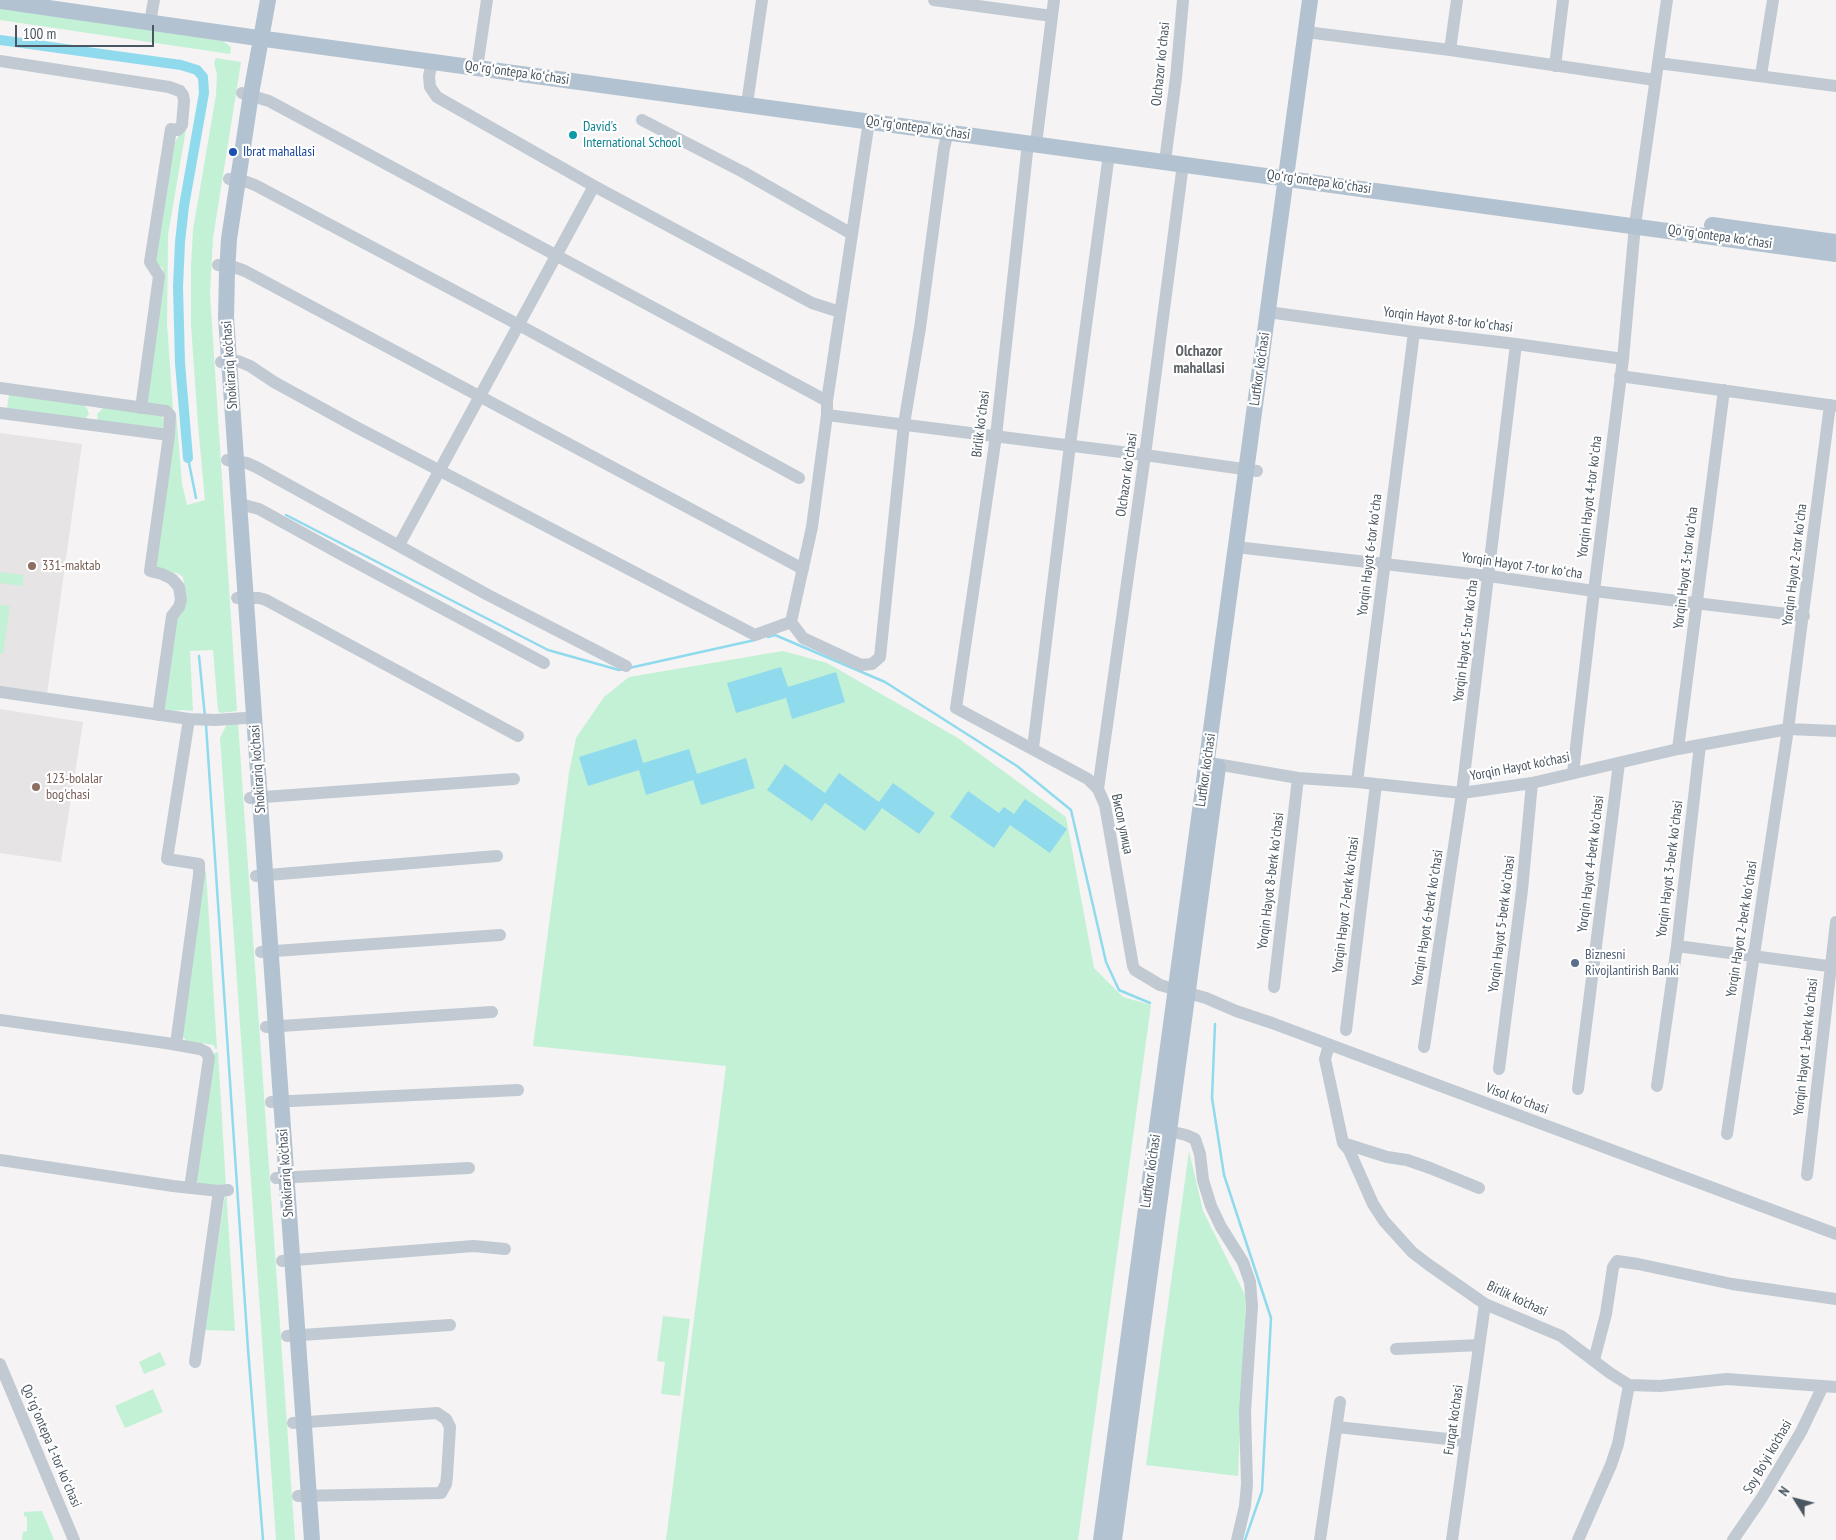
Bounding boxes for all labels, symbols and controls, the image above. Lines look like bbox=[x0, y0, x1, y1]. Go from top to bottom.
scale bar bbox=[18, 15, 156, 47]
street label: Olchazor koʻchasi bbox=[1148, 21, 1174, 107]
text: 100 m bbox=[23, 24, 56, 43]
street label: Qoʻrgʻontepa koʻchasi bbox=[464, 57, 570, 89]
street label: Qoʻrgʻontepa koʻchasi bbox=[865, 112, 971, 144]
place label: David's International School bbox=[583, 119, 681, 152]
marker: David's International School bbox=[567, 129, 579, 141]
place label: Ibrat mahallasi bbox=[243, 144, 315, 160]
marker: Ibrat mahallasi bbox=[227, 146, 239, 158]
street label: Qoʻrgʻontepa koʻchasi bbox=[1266, 166, 1372, 198]
street label: Qoʻrgʻontepa koʻchasi bbox=[1667, 221, 1773, 253]
street label: Yorqin Hayot 8-tor koʻchasi bbox=[1382, 304, 1514, 336]
street label: Shokirariq ko'chasi bbox=[219, 320, 241, 410]
street label: Lutfkor ko'chasi bbox=[1247, 331, 1273, 407]
district label: Olchazor mahallasi bbox=[1173, 343, 1225, 378]
street label: Birlik koʻchasi bbox=[969, 390, 993, 458]
street label: Olchazor koʻchasi bbox=[1113, 432, 1141, 518]
street label: Yorqin Hayot 4-tor koʻcha bbox=[1574, 435, 1606, 559]
street label: Yorqin Hayot 6-tor koʻcha bbox=[1354, 493, 1386, 617]
street label: Yorqin Hayot 2-tor koʻcha bbox=[1779, 503, 1811, 627]
street label: Yorqin Hayot 3-tor koʻcha bbox=[1670, 506, 1702, 630]
street label: Yorqin Hayot 7-tor koʻcha bbox=[1460, 549, 1584, 583]
place label: 331-maktab bbox=[42, 558, 101, 574]
marker: 331-maktab bbox=[26, 560, 38, 572]
street label: Yorqin Hayot 5-tor koʻcha bbox=[1450, 579, 1482, 703]
street label: Shokirariq ko'chasi bbox=[247, 724, 269, 814]
street label: Lutfkor ko'chasi bbox=[1193, 732, 1219, 808]
street label: Yorqin Hayot ko'chasi bbox=[1469, 749, 1571, 785]
place label: 123-bolalar bog'chasi bbox=[46, 771, 103, 804]
marker: 123-bolalar bog'chasi bbox=[30, 781, 42, 793]
street label: Висол улица bbox=[1107, 792, 1137, 856]
street label: Yorqin Hayot 4-berk koʻchasi bbox=[1574, 794, 1608, 934]
street label: Yorqin Hayot 3-berk koʻchasi bbox=[1653, 799, 1687, 939]
street label: Yorqin Hayot 8-berk koʻchasi bbox=[1254, 811, 1288, 951]
street label: Yorqin Hayot 7-berk koʻchasi bbox=[1329, 836, 1363, 974]
street label: Yorqin Hayot 6-berk koʻchasi bbox=[1409, 848, 1447, 988]
street label: Yorqin Hayot 5-berk koʻchasi bbox=[1485, 854, 1519, 994]
street label: Yorqin Hayot 2-berk koʻchasi bbox=[1723, 859, 1761, 999]
place label: Biznesni Rivojlantirish Banki bbox=[1585, 947, 1679, 980]
marker: Biznesni Rivojlantirish Banki bbox=[1569, 957, 1581, 969]
street label: Yorqin Hayot 1-berk koʻchasi bbox=[1790, 977, 1822, 1117]
street label: Visol koʻchasi bbox=[1483, 1080, 1551, 1118]
street label: Shokirariq ko'chasi bbox=[275, 1128, 297, 1218]
street label: Lutfkor ko'chasi bbox=[1138, 1133, 1164, 1209]
street label: Birlik ko'chasi bbox=[1484, 1278, 1550, 1320]
street label: Qoʻrgʻontepa 1-tor koʻchasi bbox=[17, 1382, 85, 1510]
street label: Furqat ko'chasi bbox=[1441, 1384, 1467, 1456]
street label: Soy Bo'yi ko'chasi bbox=[1740, 1417, 1796, 1497]
north arrow bbox=[1771, 1475, 1821, 1525]
text: N bbox=[1774, 1483, 1793, 1500]

